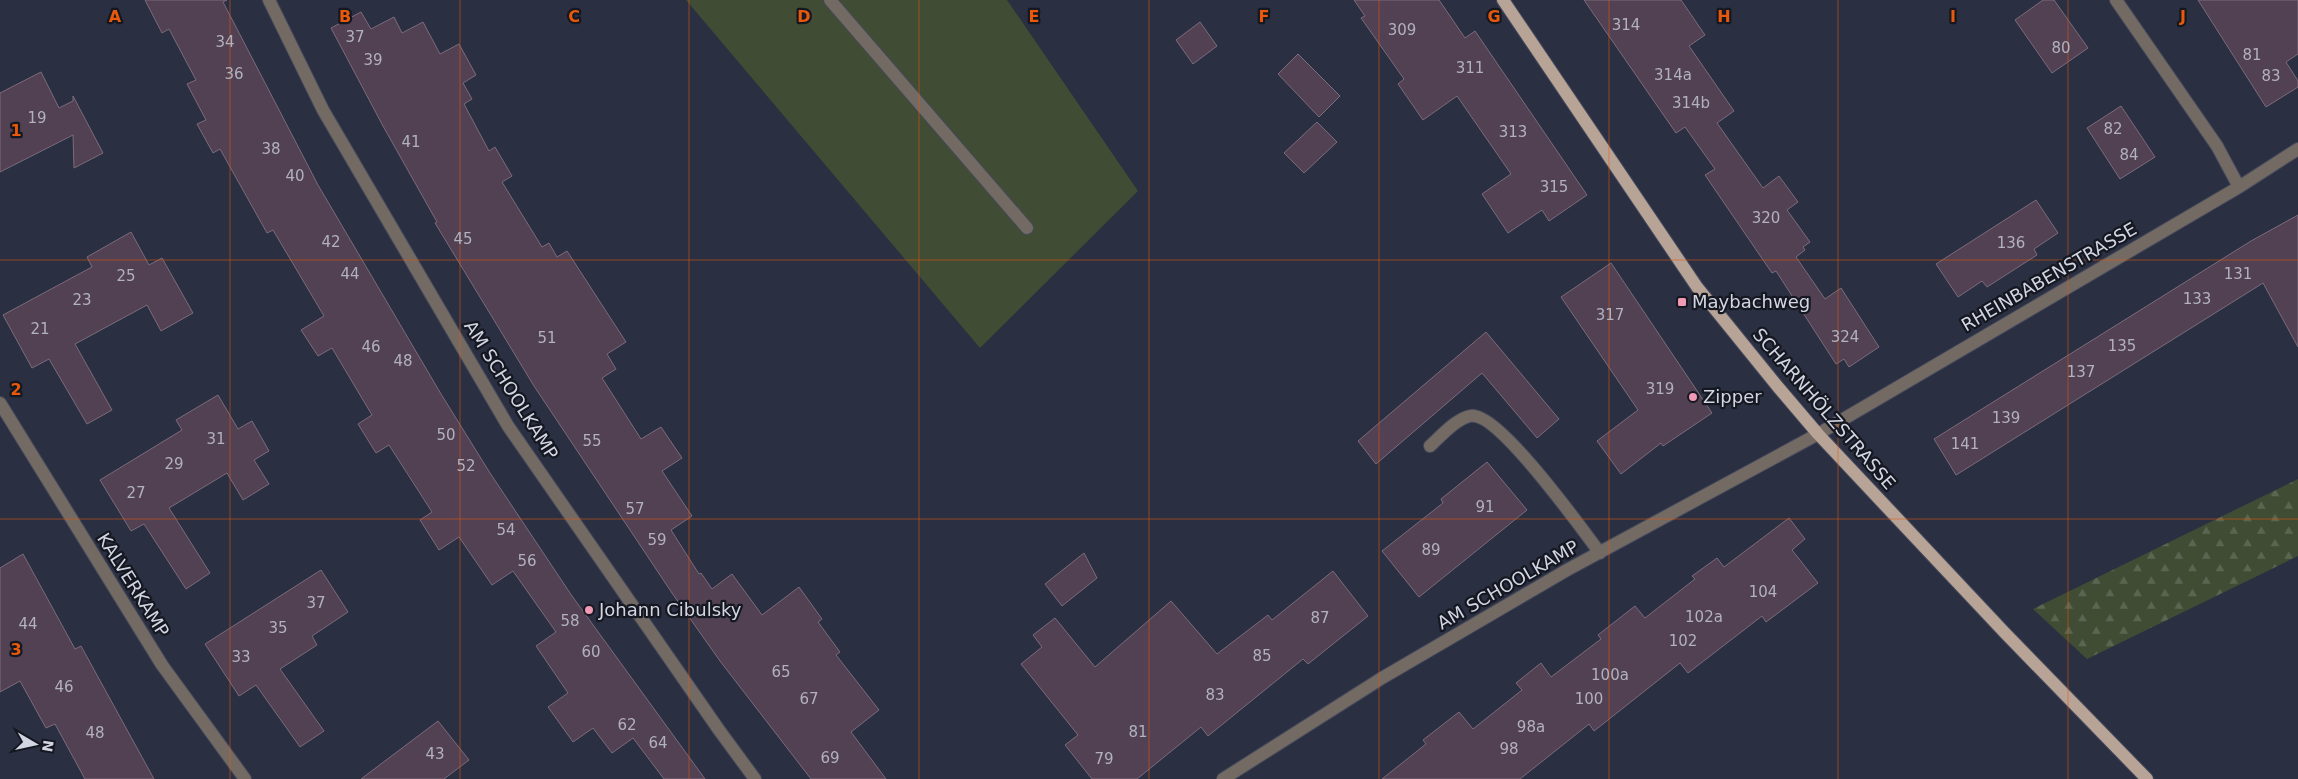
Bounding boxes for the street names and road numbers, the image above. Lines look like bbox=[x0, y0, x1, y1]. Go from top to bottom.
street label: RHEINBABENSTRASSE bbox=[1957, 218, 2140, 335]
street label: AM SCHOOLKAMP bbox=[460, 316, 563, 463]
street label: SCHARNHÖLZSTRASSE bbox=[1749, 324, 1900, 494]
street label: KALVERKAMP bbox=[93, 529, 174, 641]
street label: AM SCHOOLKAMP bbox=[1433, 535, 1582, 634]

